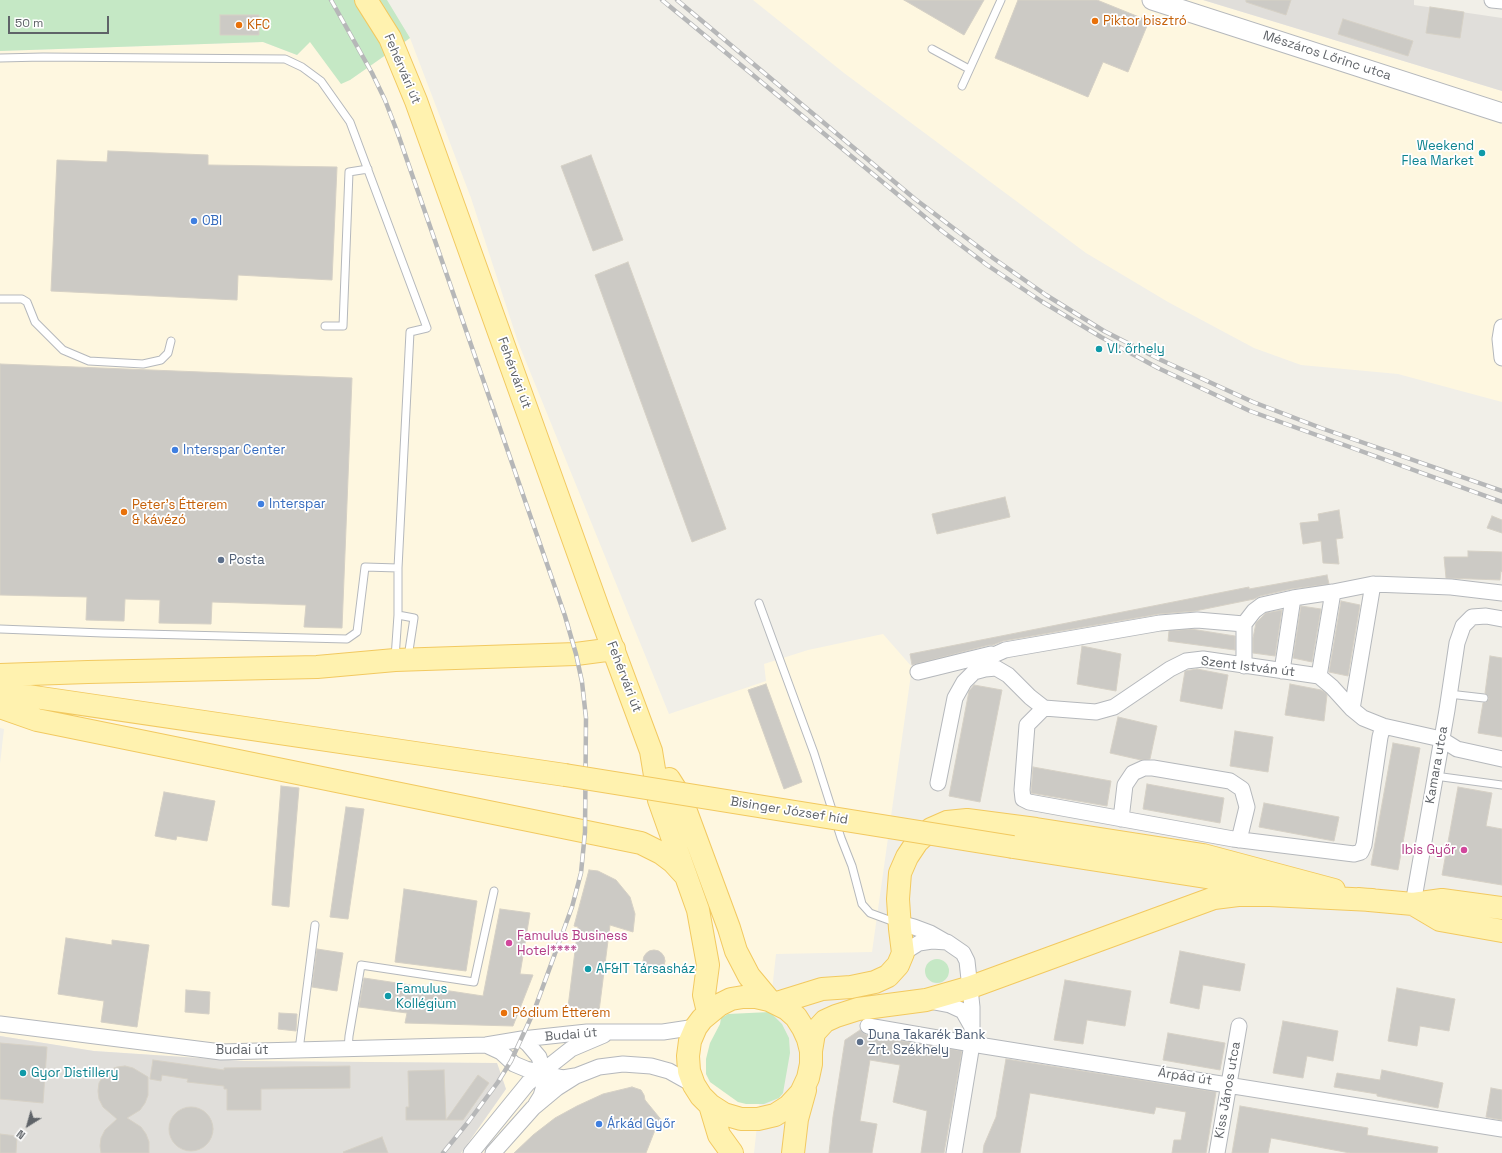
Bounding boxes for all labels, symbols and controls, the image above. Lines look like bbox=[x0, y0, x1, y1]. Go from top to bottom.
scale bar bbox=[10, 8, 111, 34]
place label: Piktor bisztró bbox=[1103, 13, 1187, 29]
text: 50 m bbox=[15, 15, 43, 31]
marker: Piktor bisztró bbox=[1090, 16, 1100, 26]
place label: KFC bbox=[247, 17, 270, 33]
marker: KFC bbox=[234, 20, 244, 30]
street label: Mészáros Lőrinc utca bbox=[1261, 28, 1393, 84]
street label: Fehérvári út bbox=[380, 32, 424, 106]
place label: Weekend Flea Market bbox=[1402, 138, 1474, 169]
marker: Weekend Flea Market bbox=[1477, 148, 1487, 158]
place label: OBI bbox=[202, 213, 222, 229]
marker: OBI bbox=[189, 216, 199, 226]
street label: Fehérvári út bbox=[494, 335, 534, 411]
place label: VI. őrhely bbox=[1107, 341, 1165, 357]
marker: VI. őrhely bbox=[1094, 344, 1104, 354]
place label: Interspar Center bbox=[183, 442, 285, 458]
marker: Interspar Center bbox=[170, 445, 180, 455]
place label: Interspar bbox=[269, 496, 326, 512]
place label: Peter's Étterem & kávézó bbox=[132, 497, 228, 528]
marker: Interspar bbox=[256, 499, 266, 509]
marker: Peter's Étterem & kávézó bbox=[119, 507, 129, 517]
place label: Posta bbox=[229, 552, 265, 568]
marker: Posta bbox=[216, 555, 226, 565]
street label: Fehérvári út bbox=[603, 639, 645, 715]
street label: Szent István út bbox=[1200, 653, 1296, 681]
street label: Kamara utca bbox=[1423, 725, 1451, 805]
street label: Bisinger József híd bbox=[729, 794, 849, 828]
place label: Ibis Győr bbox=[1402, 842, 1456, 858]
marker: Ibis Győr bbox=[1459, 845, 1469, 855]
place label: Famulus Business Hotel**** bbox=[517, 928, 628, 959]
marker: Famulus Business Hotel**** bbox=[504, 938, 514, 948]
place label: AF&IT Társasház bbox=[596, 961, 695, 977]
marker: AF&IT Társasház bbox=[583, 964, 593, 974]
place label: Famulus Kollégium bbox=[396, 981, 456, 1012]
marker: Famulus Kollégium bbox=[383, 991, 393, 1001]
place label: Pódium Étterem bbox=[512, 1005, 610, 1021]
marker: Pódium Étterem bbox=[499, 1008, 509, 1018]
street label: Budai út bbox=[544, 1025, 598, 1045]
place label: Duna Takarék Bank Zrt. Székhely bbox=[868, 1027, 985, 1058]
marker: Duna Takarék Bank Zrt. Székhely bbox=[855, 1037, 865, 1047]
street label: Kiss János utca bbox=[1212, 1040, 1244, 1140]
street label: Budai út bbox=[216, 1042, 268, 1058]
place label: Gyor Distillery bbox=[31, 1065, 118, 1081]
street label: Árpád út bbox=[1157, 1065, 1213, 1089]
marker: Gyor Distillery bbox=[18, 1068, 28, 1078]
north arrow bbox=[8, 1105, 48, 1145]
place label: Árkád Győr bbox=[607, 1116, 675, 1132]
marker: Árkád Győr bbox=[594, 1119, 604, 1129]
text: N bbox=[14, 1127, 28, 1142]

